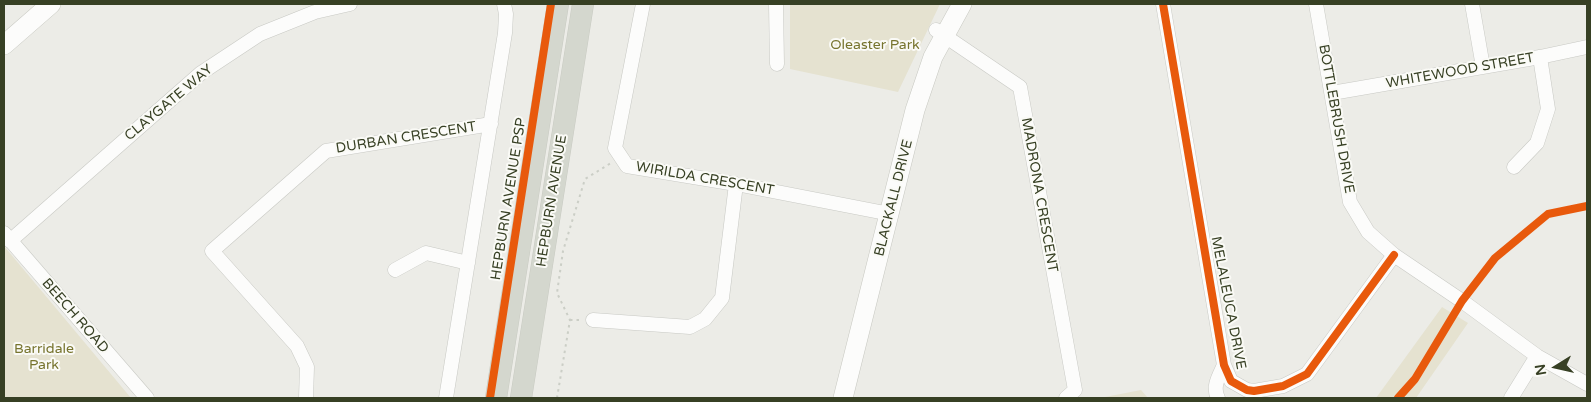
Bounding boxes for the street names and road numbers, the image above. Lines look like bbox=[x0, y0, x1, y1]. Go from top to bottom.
street label: BOTTLEBRUSH DRIVE bbox=[1315, 43, 1357, 195]
street label: WHITEWOOD STREET bbox=[1385, 50, 1535, 92]
street label: CLAYGATE WAY bbox=[122, 61, 216, 145]
street label: HEPBURN AVENUE PSP bbox=[488, 116, 530, 282]
street label: MADRONA CRESCENT bbox=[1017, 116, 1061, 274]
street label: DURBAN CRESCENT bbox=[335, 119, 477, 157]
street label: HEPBURN AVENUE bbox=[533, 134, 571, 268]
street label: BLACKALL DRIVE bbox=[871, 138, 917, 258]
street label: WIRILDA CRESCENT bbox=[634, 159, 776, 199]
street label: MELALEUCA DRIVE bbox=[1207, 235, 1249, 371]
street label: BEECH ROAD bbox=[38, 275, 112, 357]

